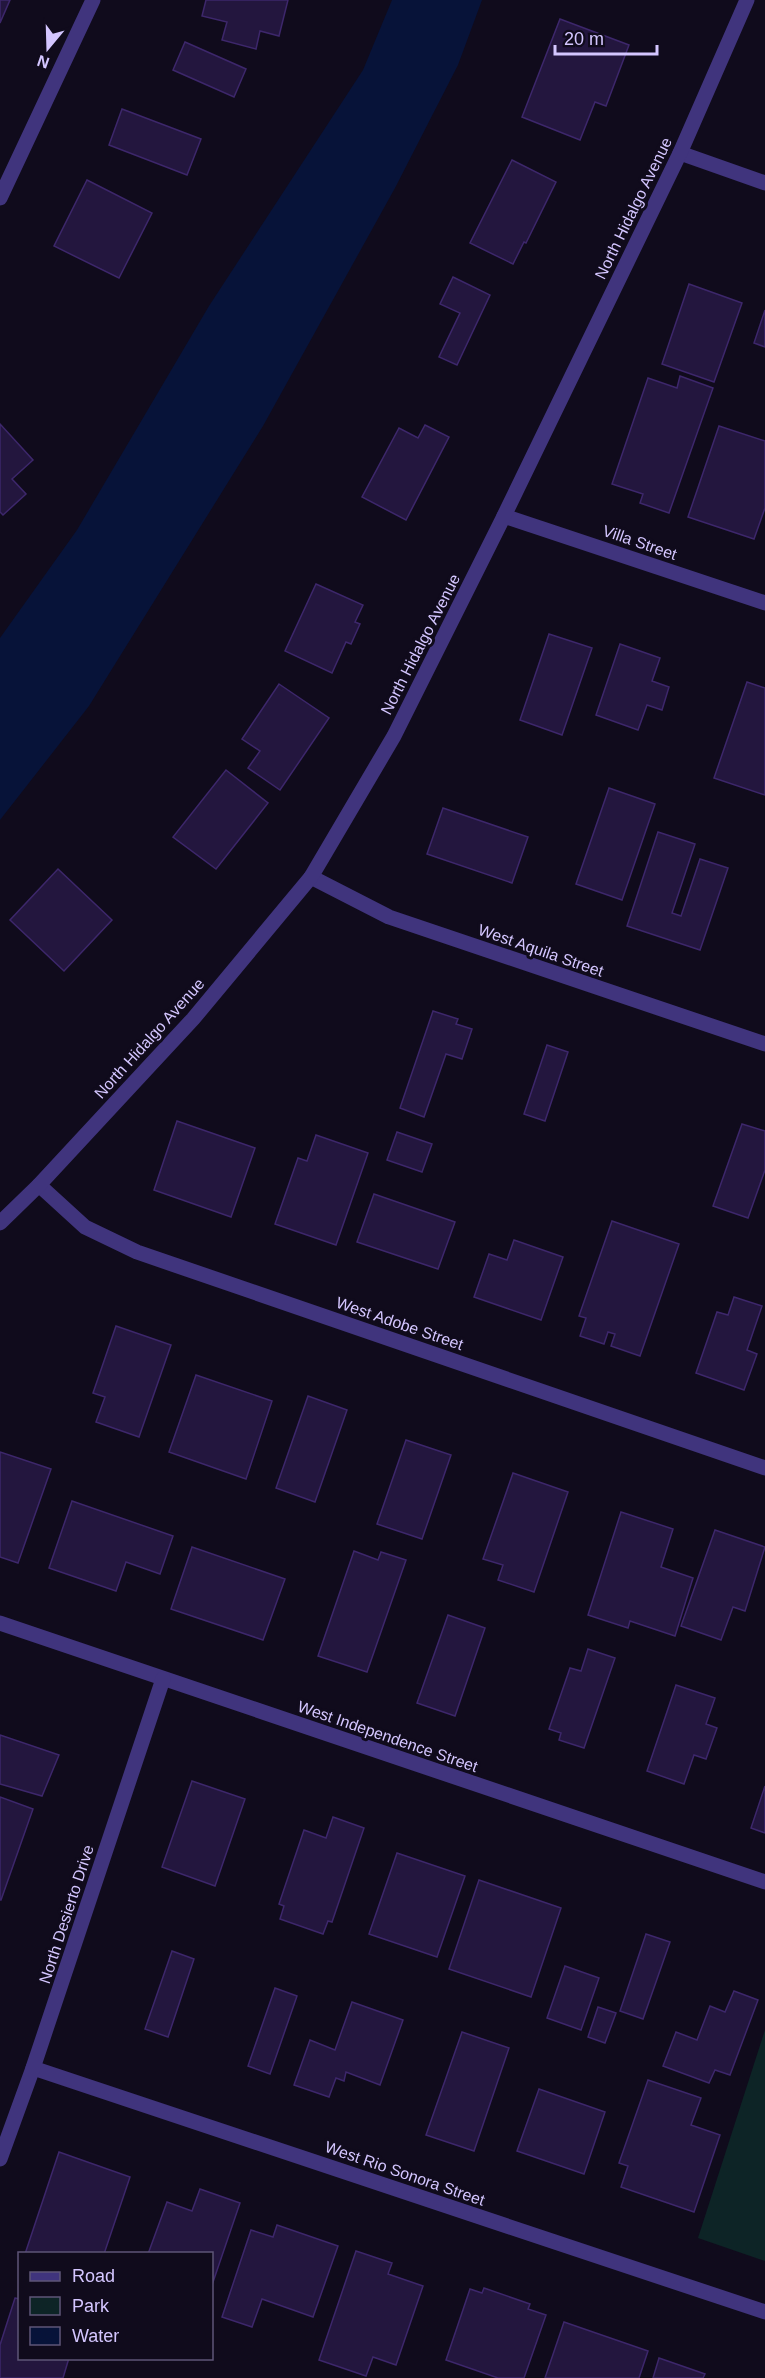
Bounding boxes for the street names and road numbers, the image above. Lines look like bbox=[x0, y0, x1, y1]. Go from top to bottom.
street label: North Hidalgo Avenue bbox=[592, 135, 675, 282]
street label: Villa Street bbox=[601, 522, 680, 563]
street label: North Hidalgo Avenue bbox=[378, 571, 463, 717]
street label: West Aquila Street bbox=[476, 921, 606, 980]
street label: North Hidalgo Avenue bbox=[91, 975, 208, 1102]
street label: West Adobe Street bbox=[334, 1294, 466, 1353]
street label: West Independence Street bbox=[296, 1698, 481, 1775]
street label: North Desierto Drive bbox=[36, 1843, 97, 1986]
street label: West Rio Sonora Street bbox=[323, 2138, 487, 2209]

